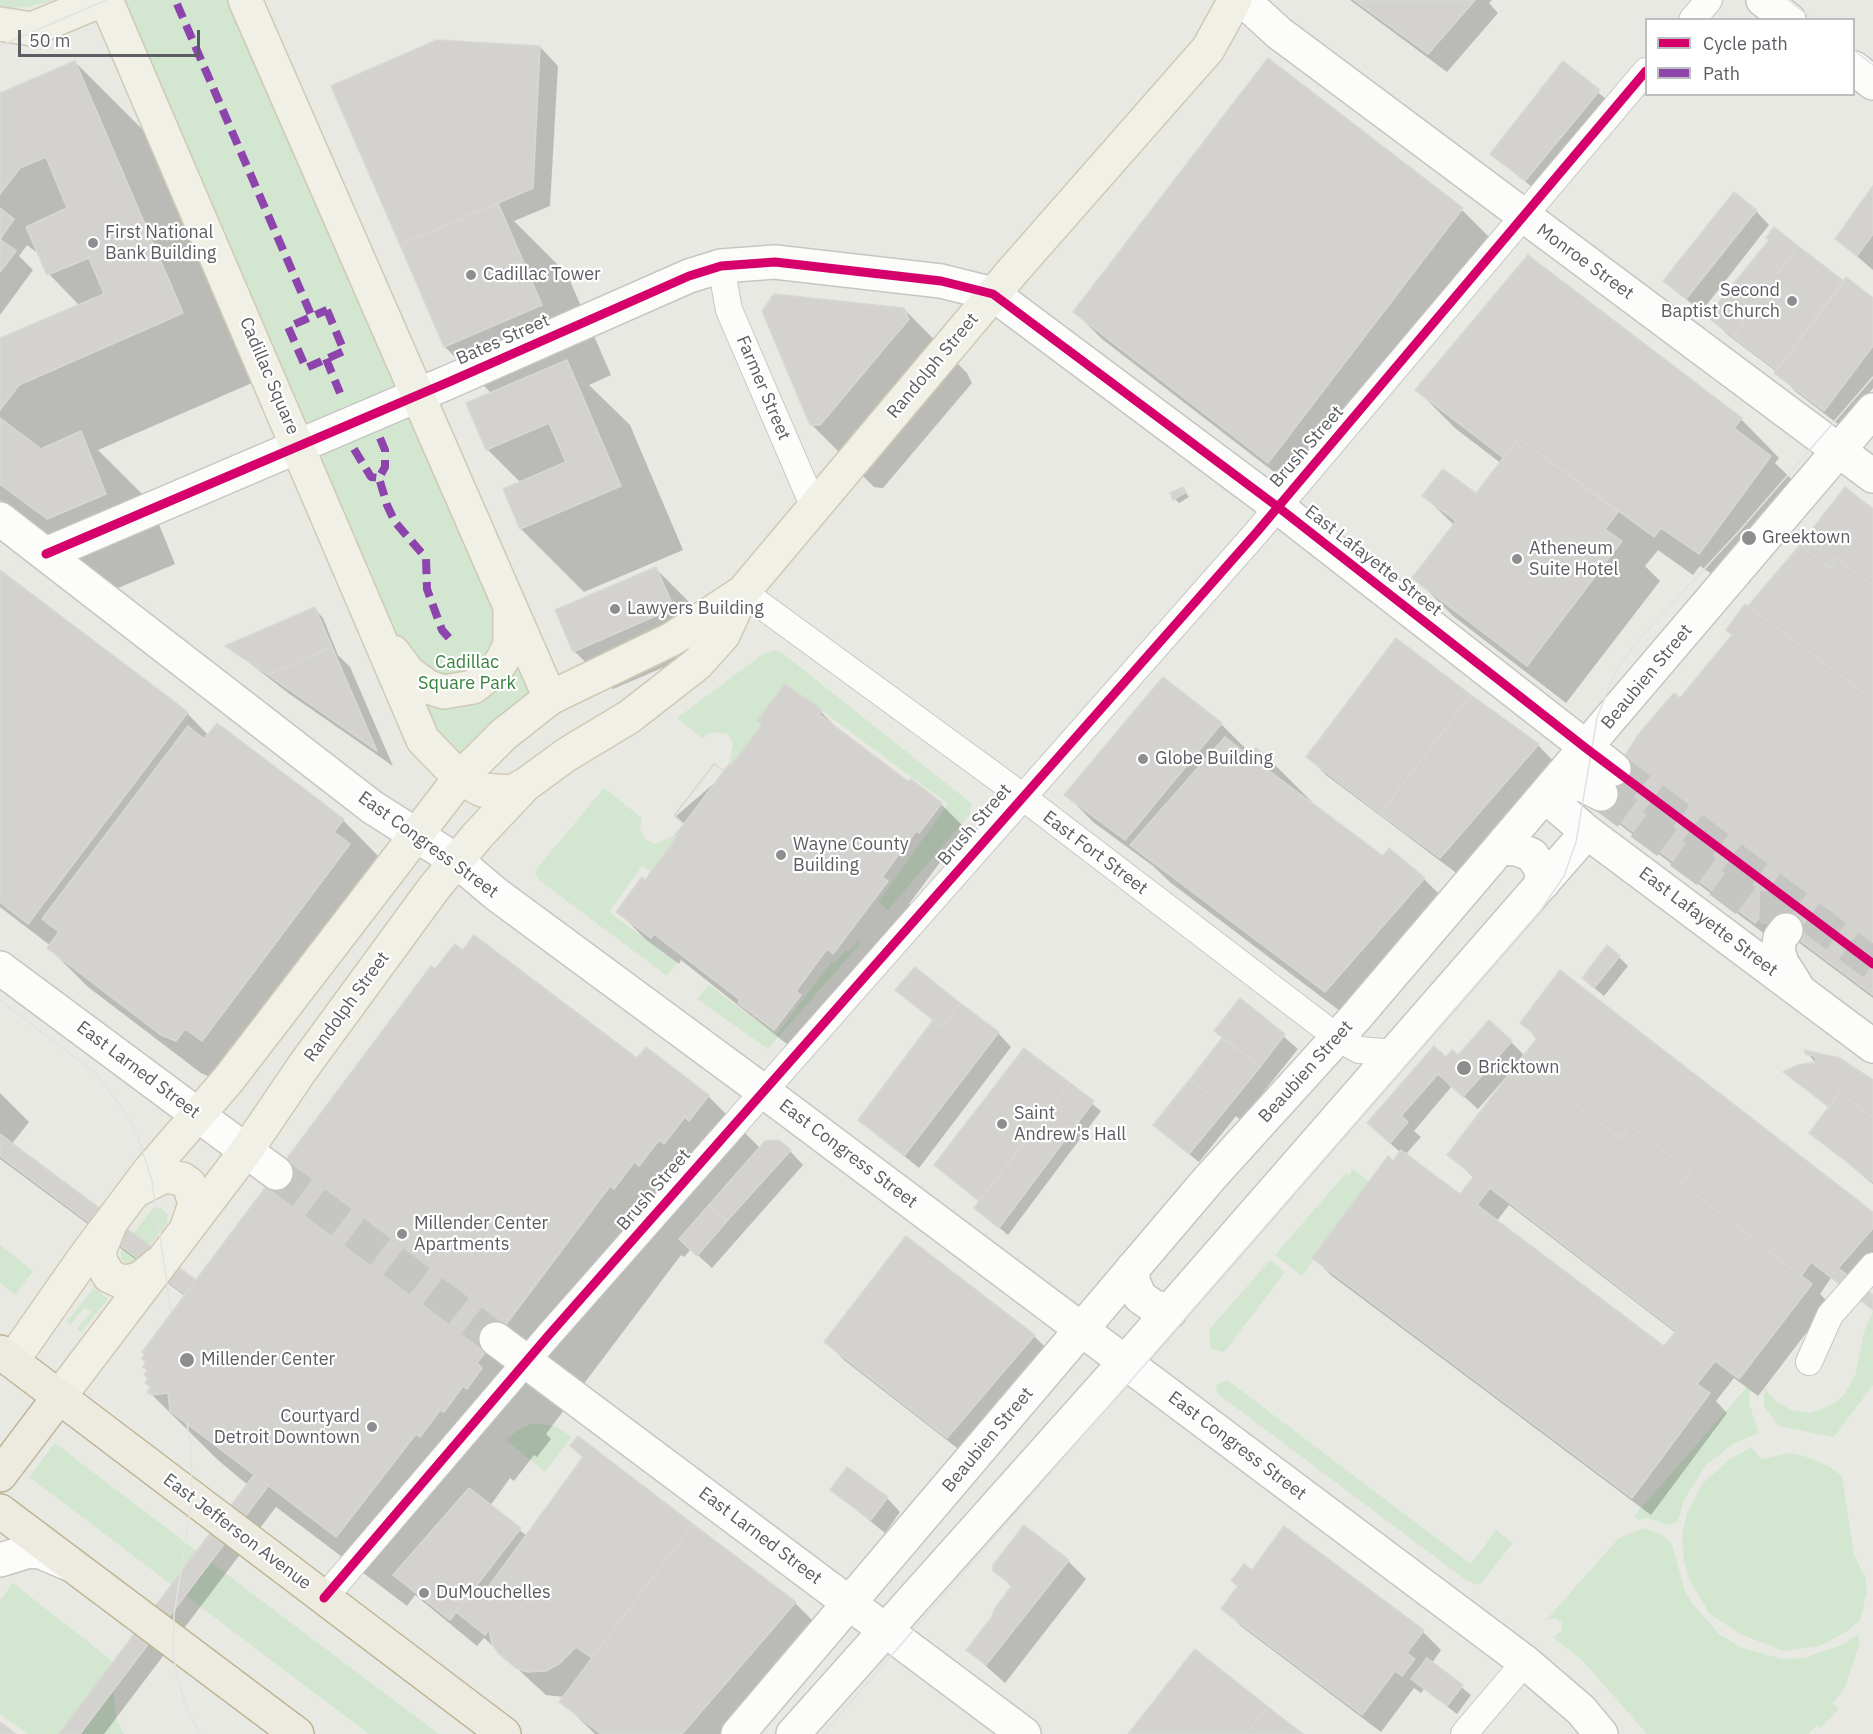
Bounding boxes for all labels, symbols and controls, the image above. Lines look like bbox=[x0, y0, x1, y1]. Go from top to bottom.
scale bar bbox=[21, 18, 202, 56]
legend bbox=[1645, 18, 1855, 96]
text: 50 m bbox=[29, 29, 71, 52]
text: Cycle path bbox=[1703, 32, 1788, 55]
text: Path bbox=[1703, 62, 1740, 85]
street label: Monroe Street bbox=[1532, 219, 1638, 305]
place label: First National Bank Building bbox=[105, 222, 216, 264]
marker: First National Bank Building bbox=[86, 236, 100, 250]
place label: Cadillac Tower bbox=[483, 264, 601, 286]
marker: Cadillac Tower bbox=[464, 268, 478, 282]
place label: Second Baptist Church bbox=[1661, 280, 1780, 322]
marker: Second Baptist Church bbox=[1785, 294, 1799, 308]
street label: Randolph Street bbox=[883, 309, 983, 423]
street label: Bates Street bbox=[453, 310, 553, 370]
street label: Cadillac Square bbox=[235, 314, 303, 438]
street label: Farmer Street bbox=[731, 333, 795, 443]
street label: Brush Street bbox=[1266, 402, 1348, 492]
street label: East Lafayette Street bbox=[1300, 501, 1446, 621]
place label: Greektown bbox=[1762, 527, 1850, 549]
marker: Greektown bbox=[1740, 529, 1758, 547]
place label: Atheneum Suite Hotel bbox=[1529, 538, 1618, 580]
marker: Atheneum Suite Hotel bbox=[1510, 552, 1524, 566]
place label: Lawyers Building bbox=[627, 598, 764, 620]
marker: Lawyers Building bbox=[608, 602, 622, 616]
street label: Beaubien Street bbox=[1597, 620, 1697, 734]
park label: Cadillac Square Park bbox=[418, 652, 516, 694]
place label: Globe Building bbox=[1155, 748, 1273, 770]
marker: Globe Building bbox=[1136, 752, 1150, 766]
street label: Brush Street bbox=[934, 780, 1016, 870]
street label: East Congress Street bbox=[354, 787, 502, 903]
street label: East Fort Street bbox=[1038, 807, 1152, 899]
place label: Wayne County Building bbox=[793, 834, 909, 876]
marker: Wayne County Building bbox=[774, 848, 788, 862]
street label: East Lafayette Street bbox=[1634, 863, 1782, 981]
street label: Randolph Street bbox=[300, 948, 394, 1066]
street label: Beaubien Street bbox=[1254, 1016, 1358, 1128]
street label: East Larned Street bbox=[72, 1017, 204, 1123]
place label: Bricktown bbox=[1478, 1057, 1560, 1079]
marker: Bricktown bbox=[1455, 1059, 1473, 1077]
street label: East Congress Street bbox=[775, 1095, 921, 1213]
place label: Saint Andrew's Hall bbox=[1014, 1103, 1126, 1146]
marker: Saint Andrew's Hall bbox=[995, 1117, 1009, 1131]
street label: Brush Street bbox=[613, 1145, 695, 1235]
place label: Millender Center Apartments bbox=[414, 1213, 548, 1256]
marker: Millender Center Apartments bbox=[395, 1227, 409, 1241]
place label: Millender Center bbox=[201, 1349, 335, 1371]
marker: Millender Center bbox=[178, 1351, 196, 1369]
street label: Beaubien Street bbox=[938, 1383, 1038, 1497]
street label: East Congress Street bbox=[1164, 1387, 1310, 1505]
place label: Courtyard Detroit Downtown bbox=[214, 1406, 360, 1448]
marker: Courtyard Detroit Downtown bbox=[365, 1420, 379, 1434]
street label: East Jefferson Avenue bbox=[159, 1469, 315, 1595]
street label: East Larned Street bbox=[694, 1483, 826, 1589]
place label: DuMouchelles bbox=[436, 1582, 551, 1604]
marker: DuMouchelles bbox=[417, 1586, 431, 1600]

